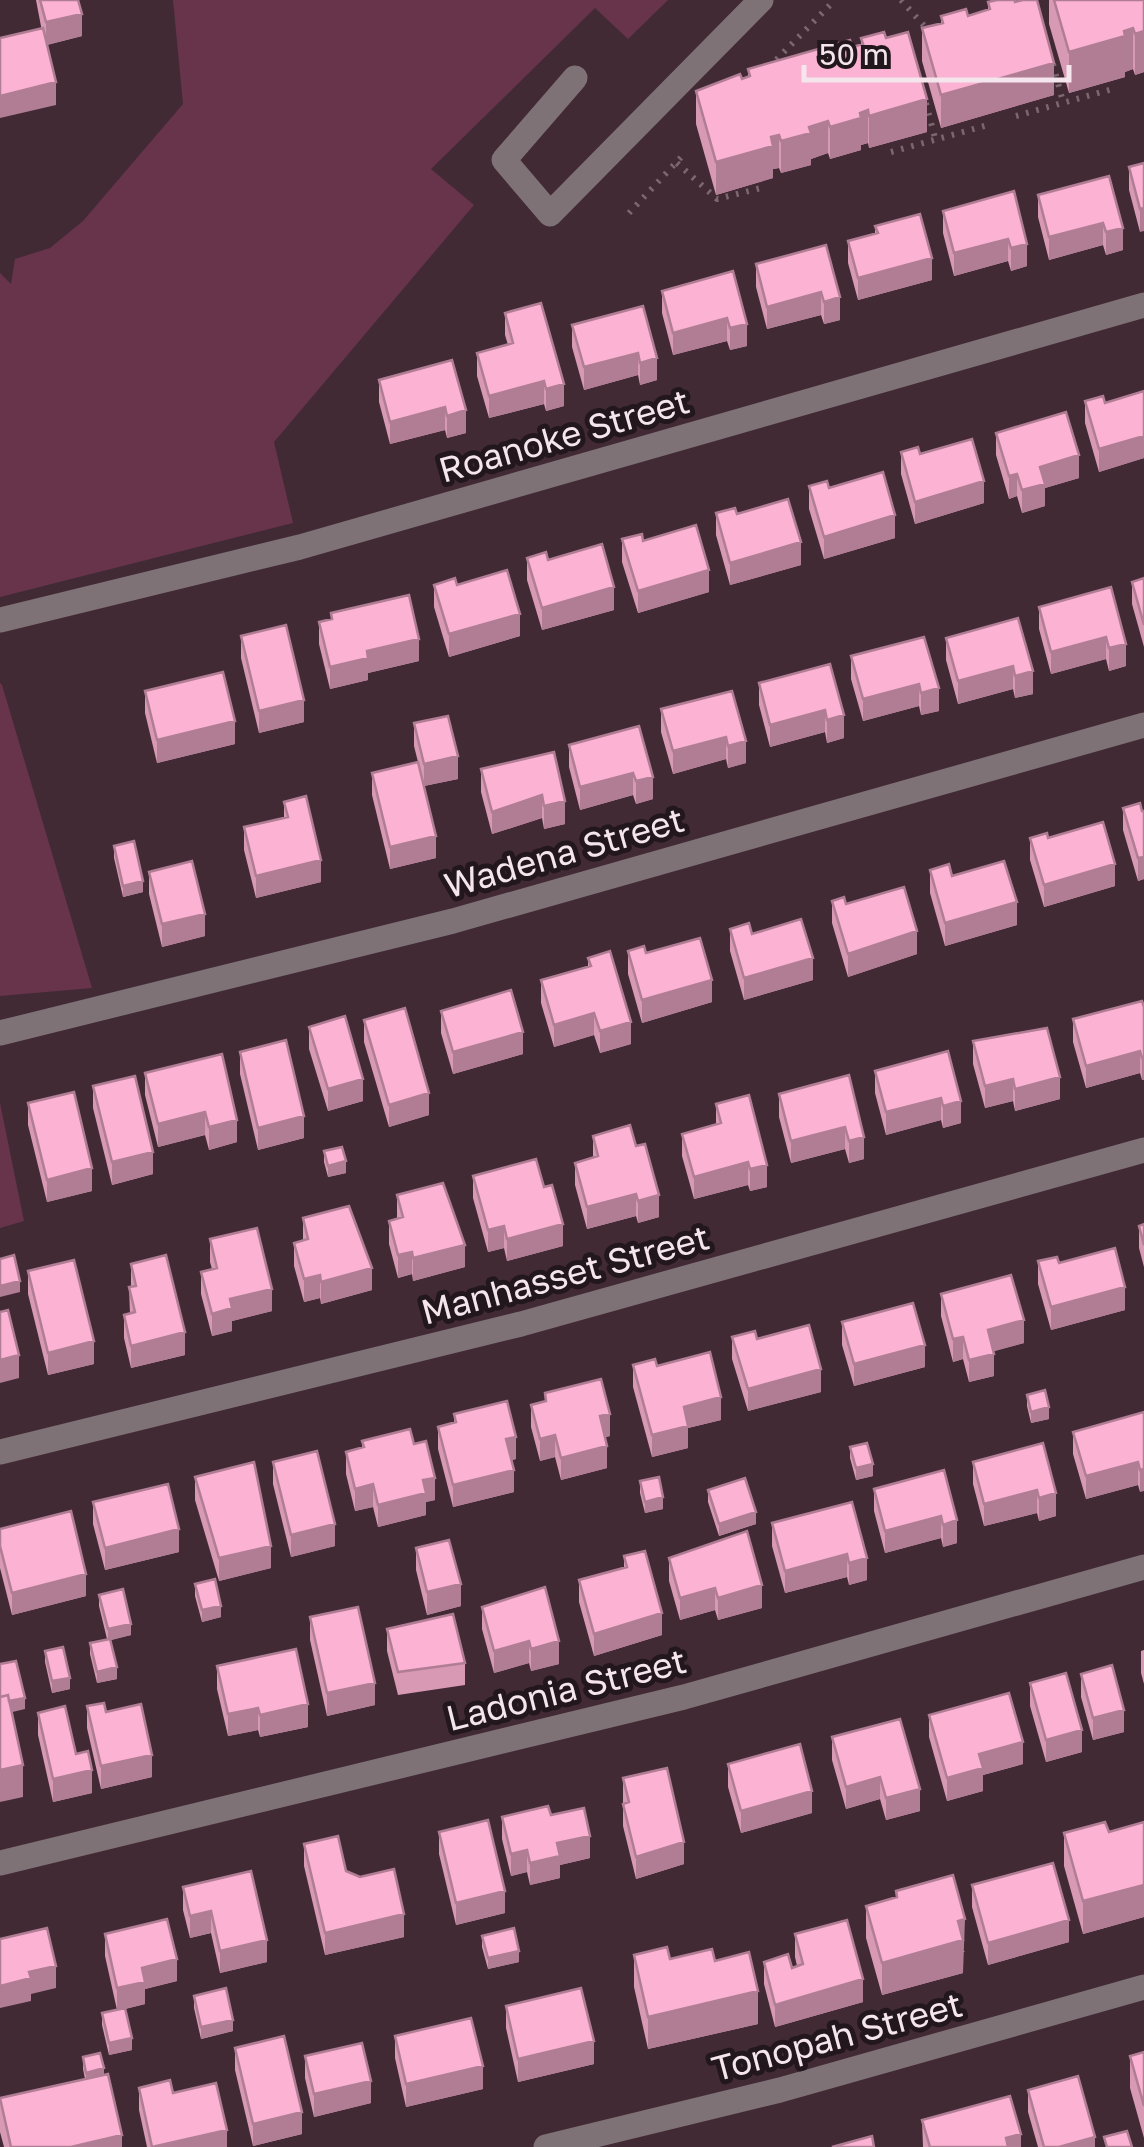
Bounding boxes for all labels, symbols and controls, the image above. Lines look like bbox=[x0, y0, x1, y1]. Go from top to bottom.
scale bar bbox=[804, 20, 1069, 82]
text: 50 m bbox=[819, 36, 889, 72]
street label: Roanoke Street bbox=[434, 379, 694, 491]
street label: Wadena Street bbox=[439, 798, 689, 906]
street label: Manhasset Street bbox=[416, 1215, 714, 1333]
street label: Ladonia Street bbox=[442, 1639, 690, 1739]
street label: Tonopah Street bbox=[707, 1982, 967, 2090]

